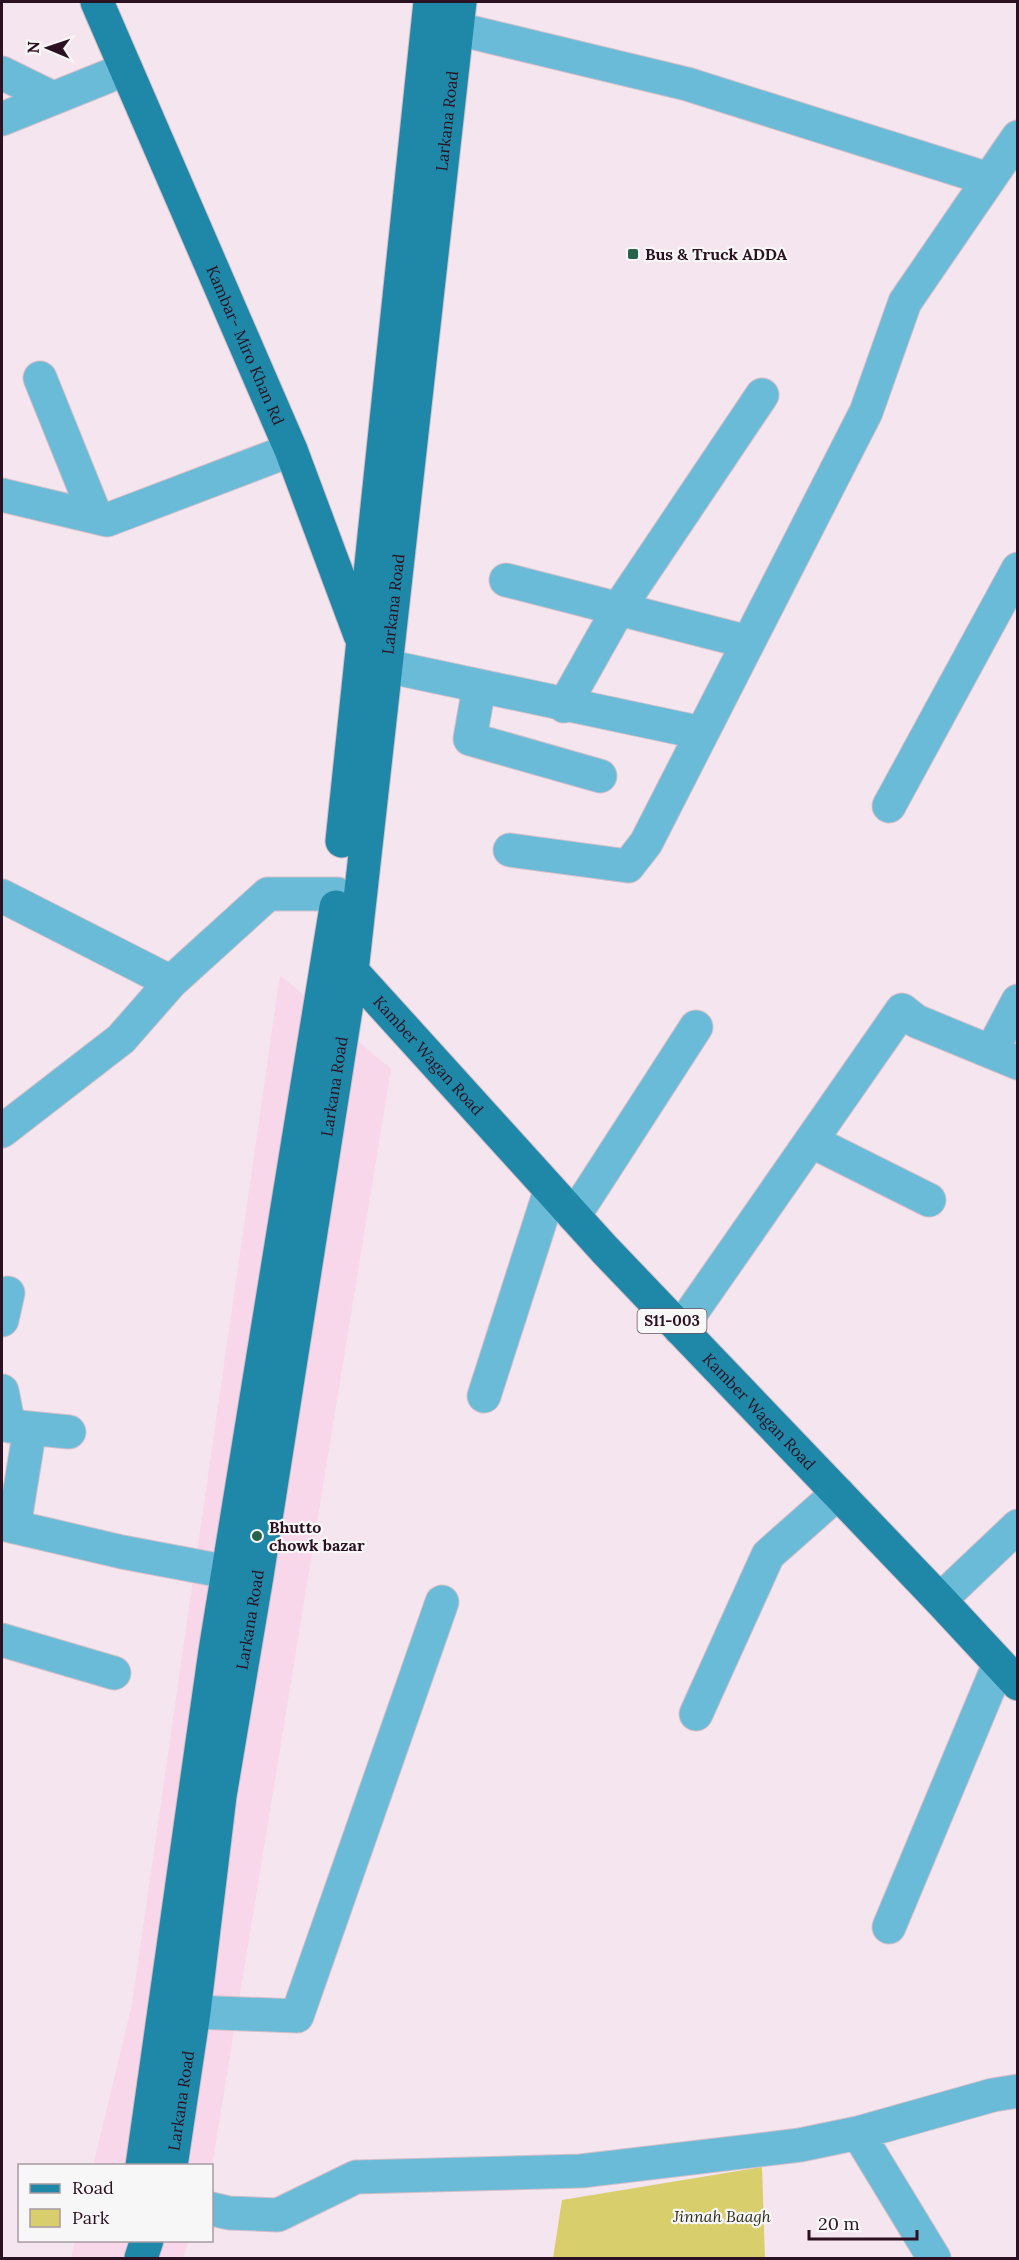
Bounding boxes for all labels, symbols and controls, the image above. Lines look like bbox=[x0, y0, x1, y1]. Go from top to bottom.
north arrow bbox=[18, 18, 78, 78]
text: N bbox=[23, 41, 43, 54]
street label: Larkana Road bbox=[431, 69, 462, 172]
place label: Bus & Truck ADDA bbox=[645, 244, 787, 264]
marker: Bus & Truck ADDA bbox=[626, 247, 640, 261]
street label: Kambar- Miro Khan Rd bbox=[202, 262, 289, 428]
street label: Larkana Road bbox=[377, 552, 408, 655]
street label: Kamber Wagan Road bbox=[369, 991, 488, 1120]
street label: Larkana Road bbox=[316, 1035, 352, 1138]
road number: S11-003 bbox=[638, 1309, 706, 1333]
street label: Kamber Wagan Road bbox=[699, 1349, 820, 1474]
place label: Bhutto chowk bazar bbox=[269, 1517, 365, 1555]
marker: Bhutto chowk bazar bbox=[250, 1529, 264, 1543]
street label: Larkana Road bbox=[231, 1568, 268, 1671]
street label: Larkana Road bbox=[163, 2049, 198, 2152]
legend bbox=[18, 2164, 213, 2242]
text: Road bbox=[72, 2176, 114, 2199]
scale bar bbox=[809, 2203, 917, 2241]
text: Park bbox=[72, 2206, 110, 2229]
park label: Jinnah Baagh bbox=[672, 2206, 771, 2226]
text: 20 m bbox=[818, 2212, 860, 2235]

